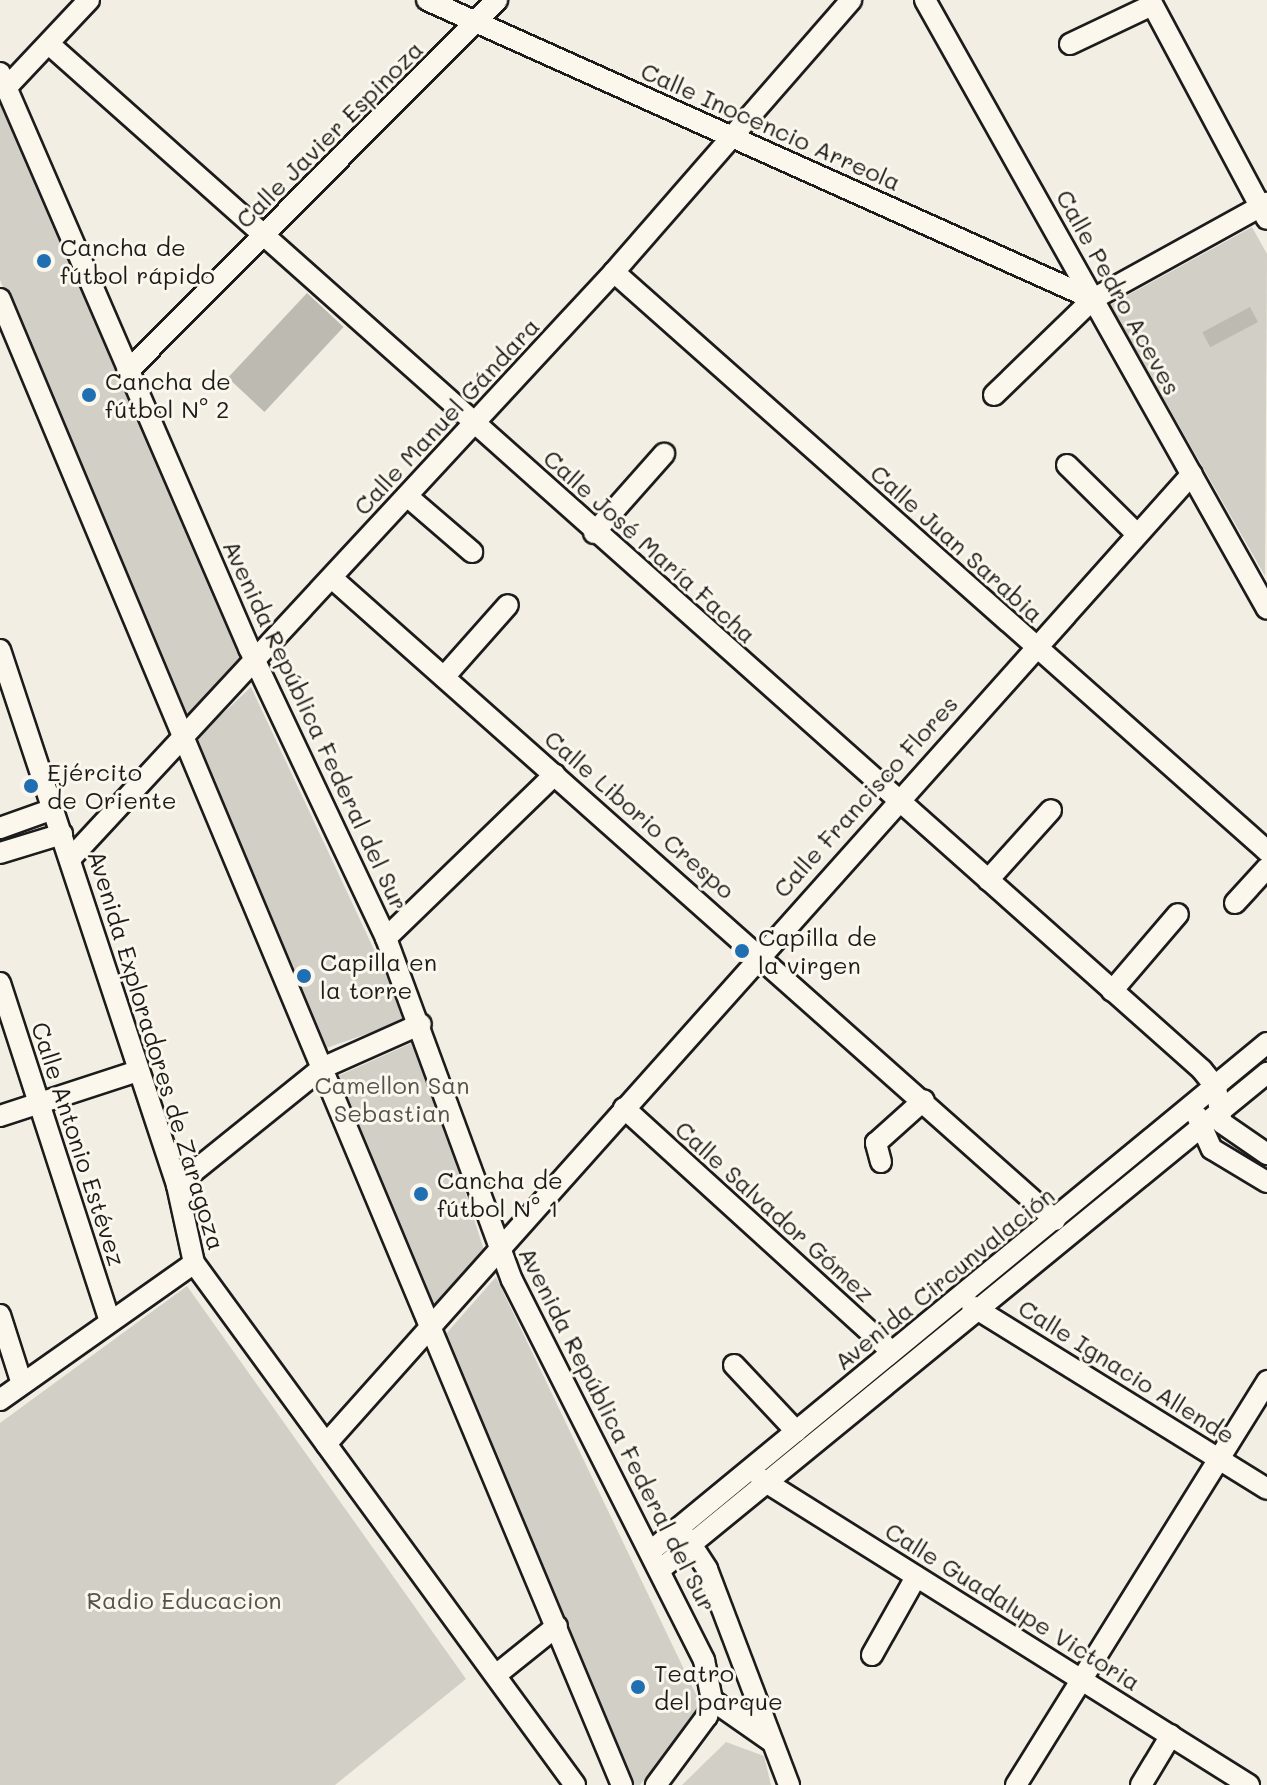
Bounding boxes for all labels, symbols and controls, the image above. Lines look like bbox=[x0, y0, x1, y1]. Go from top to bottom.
street label: Calle Javier Espinoza bbox=[229, 34, 429, 234]
street label: Calle Inocencio Arreola bbox=[637, 56, 905, 196]
street label: Calle Pedro Aceves bbox=[1051, 184, 1187, 400]
place label: Cancha de fútbol rápido bbox=[60, 233, 215, 289]
marker: Cancha de fútbol rápido bbox=[35, 252, 53, 270]
street label: Calle Manuel Gándara bbox=[347, 311, 545, 521]
place label: Cancha de fútbol N° 2 bbox=[105, 367, 231, 423]
marker: Cancha de fútbol N° 2 bbox=[80, 386, 98, 404]
street label: Calle José María Facha bbox=[538, 443, 762, 649]
street label: Calle Juan Sarabia bbox=[865, 458, 1049, 628]
street label: Avenida República Federal del Sur bbox=[217, 535, 415, 915]
street label: Calle Francisco Flores bbox=[767, 689, 963, 903]
street label: Calle Liborio Crespo bbox=[539, 724, 741, 904]
place label: Ejército de Oriente bbox=[47, 758, 177, 814]
marker: Ejército de Oriente bbox=[22, 777, 40, 795]
street label: Avenida Exploradores de Zaragoza bbox=[82, 847, 232, 1253]
place label: Capilla de la virgen bbox=[758, 923, 877, 979]
marker: Capilla de la virgen bbox=[733, 942, 751, 960]
place label: Capilla en la torre bbox=[320, 948, 437, 1004]
marker: Capilla en la torre bbox=[295, 967, 313, 985]
street label: Calle Antonio Estévez bbox=[26, 1018, 132, 1270]
park label: Camellon San Sebastian bbox=[314, 1071, 470, 1127]
street label: Calle Salvador Gómez bbox=[670, 1114, 880, 1308]
place label: Cancha de fútbol N° 1 bbox=[437, 1166, 563, 1222]
street label: Avenida Circunvalación bbox=[828, 1180, 1060, 1376]
marker: Cancha de fútbol N° 1 bbox=[412, 1185, 430, 1203]
street label: Avenida República Federal del Sur bbox=[513, 1242, 723, 1616]
street label: Calle Ignacio Allende bbox=[1014, 1293, 1240, 1449]
street label: Calle Guadalupe Victoria bbox=[880, 1516, 1146, 1696]
park label: Radio Educacion bbox=[87, 1586, 281, 1614]
place label: Teatro del parque bbox=[654, 1659, 783, 1715]
marker: Teatro del parque bbox=[629, 1678, 647, 1696]

